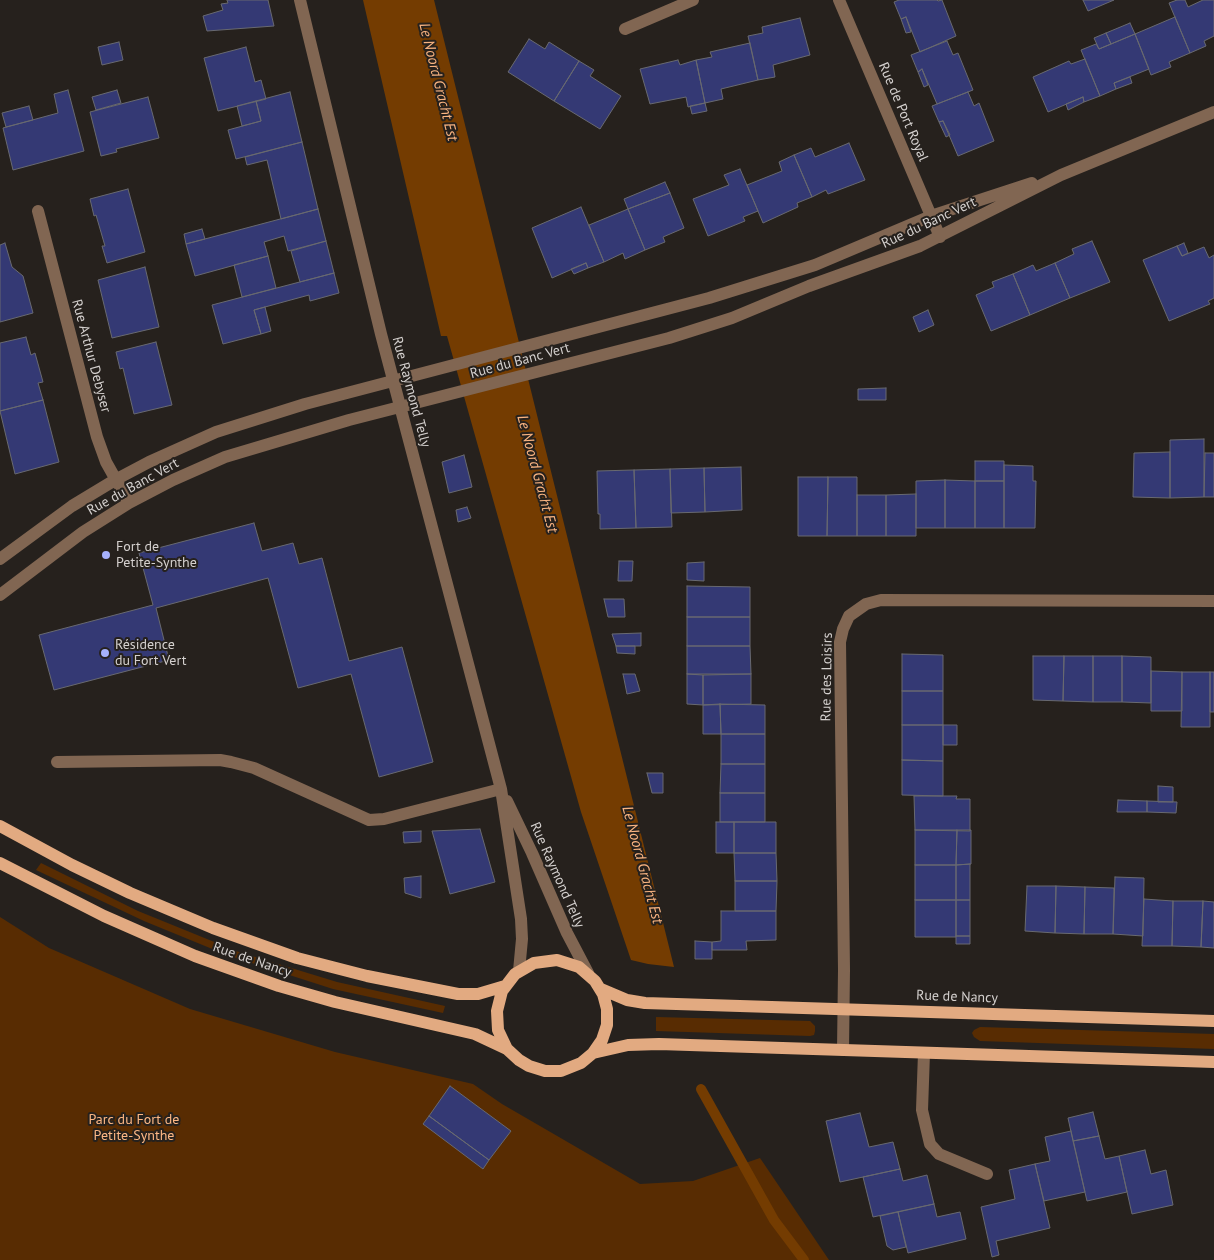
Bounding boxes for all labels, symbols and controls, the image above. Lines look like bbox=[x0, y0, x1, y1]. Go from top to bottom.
water label: Le Noord Gracht Est bbox=[415, 21, 461, 143]
street label: Rue de Port Royal bbox=[875, 60, 931, 164]
street label: Rue du Banc Vert bbox=[879, 194, 979, 252]
street label: Rue Arthur Debyser bbox=[68, 298, 114, 414]
street label: Rue Raymond Telly bbox=[388, 335, 434, 449]
street label: Rue du Banc Vert bbox=[468, 340, 572, 382]
water label: Le Noord Gracht Est bbox=[513, 413, 561, 535]
street label: Rue du Banc Vert bbox=[84, 455, 182, 519]
place label: Fort de Petite-Synthe bbox=[116, 539, 197, 572]
marker: Fort de Petite-Synthe bbox=[100, 549, 112, 561]
street label: Rue des Loisirs bbox=[818, 632, 836, 722]
place label: Résidence du Fort Vert bbox=[115, 637, 186, 670]
marker: Résidence du Fort Vert bbox=[99, 647, 111, 659]
water label: Le Noord Gracht Est bbox=[618, 804, 666, 926]
street label: Rue Raymond Telly bbox=[526, 820, 588, 930]
street label: Rue de Nancy bbox=[211, 939, 293, 981]
street label: Rue de Nancy bbox=[916, 987, 998, 1007]
park label: Parc du Fort de Petite-Synthe bbox=[89, 1112, 179, 1144]

